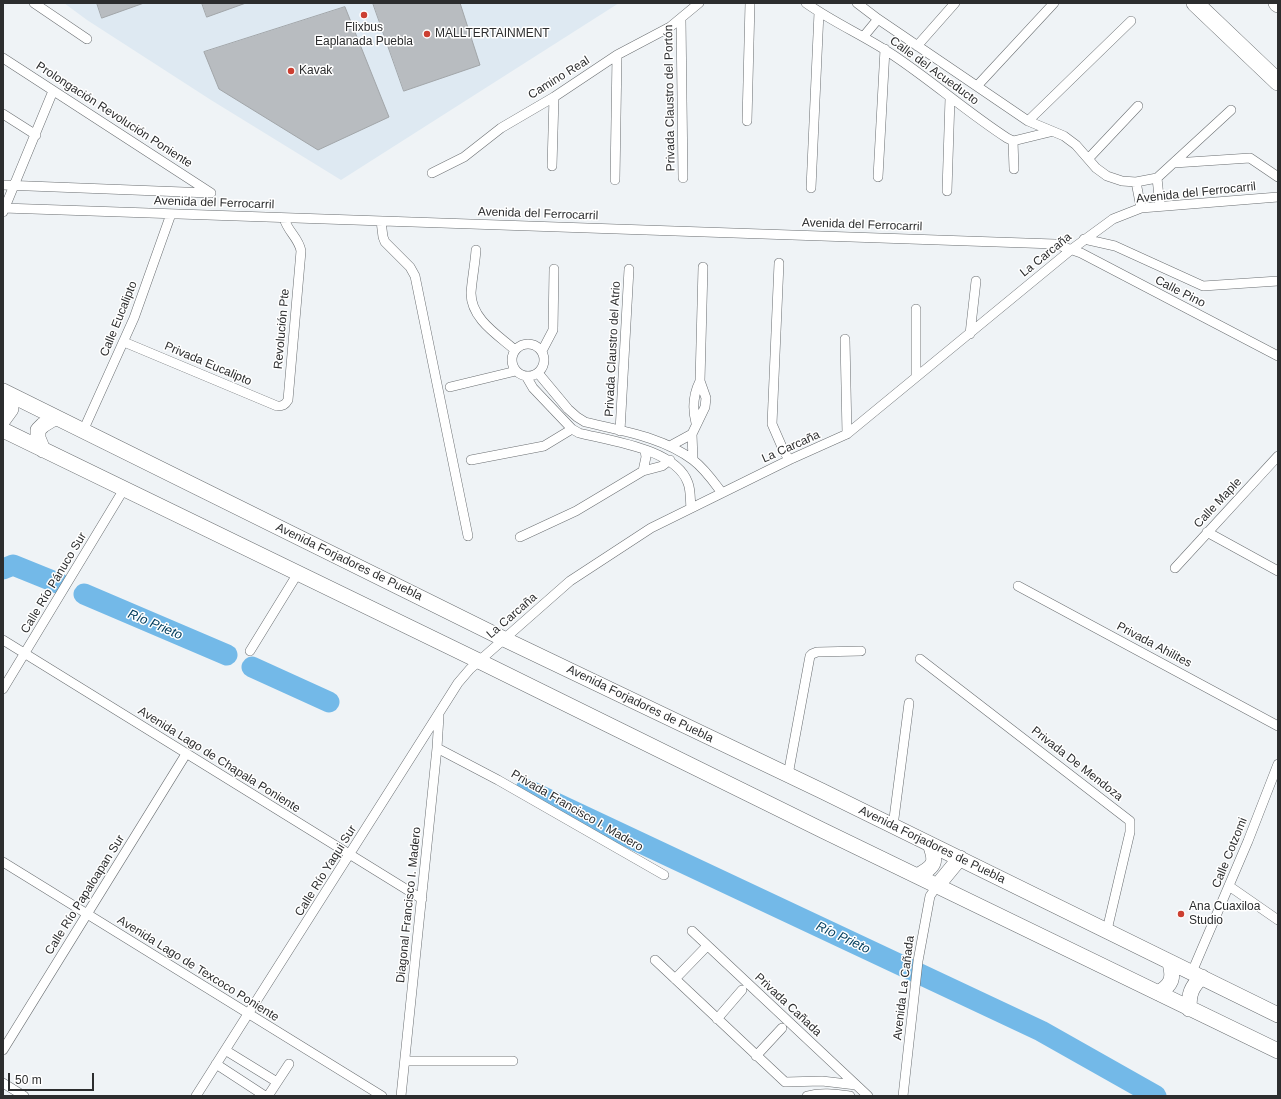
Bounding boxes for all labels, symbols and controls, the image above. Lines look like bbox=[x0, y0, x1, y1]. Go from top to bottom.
marker: Flixbus Eaplanada Puebla bbox=[359, 10, 369, 20]
place label: Flixbus Eaplanada Puebla bbox=[315, 21, 413, 49]
street label: Privada Claustro del Portón bbox=[662, 25, 678, 171]
place label: MALLTERTAINMENT bbox=[435, 27, 550, 41]
marker: MALLTERTAINMENT bbox=[422, 29, 432, 39]
street label: Calle del Acueducto bbox=[887, 34, 981, 108]
street label: Camino Real bbox=[526, 54, 592, 102]
street label: Prolongación Revolución Poniente bbox=[33, 59, 195, 171]
place label: Kavak bbox=[299, 64, 332, 78]
marker: Kavak bbox=[286, 66, 296, 76]
street label: Avenida del Ferrocarril bbox=[1135, 180, 1257, 206]
street label: Avenida del Ferrocarril bbox=[154, 194, 274, 212]
street label: Avenida del Ferrocarril bbox=[478, 205, 598, 223]
street label: Avenida del Ferrocarril bbox=[802, 216, 922, 234]
street label: La Carcaña bbox=[1017, 230, 1075, 280]
street label: Calle Pino bbox=[1152, 273, 1208, 311]
street label: Calle Eucalipto bbox=[97, 279, 141, 359]
street label: Privada Claustro del Atrio bbox=[602, 281, 624, 417]
street label: Revolución Pte bbox=[271, 288, 293, 370]
street label: Privada Eucalipto bbox=[162, 339, 254, 389]
street label: La Carcaña bbox=[760, 428, 822, 466]
street label: Calle Maple bbox=[1191, 475, 1245, 531]
street label: Avenida Forjadores de Puebla bbox=[273, 520, 425, 604]
street label: Calle Río Pánuco Sur bbox=[18, 530, 90, 636]
street label: La Carcaña bbox=[484, 590, 540, 642]
water label: Río Prieto bbox=[125, 607, 185, 643]
street label: Privada Ahilites bbox=[1114, 619, 1194, 671]
street label: Avenida Forjadores de Puebla bbox=[564, 662, 716, 746]
street label: Avenida Lago de Chapala Poniente bbox=[135, 704, 303, 816]
street label: Privada De Mendoza bbox=[1028, 724, 1126, 804]
street label: Privada Francisco I. Madero bbox=[508, 767, 646, 855]
street label: Avenida Forjadores de Puebla bbox=[856, 803, 1008, 887]
street label: Calle Cotzomi bbox=[1209, 816, 1251, 890]
street label: Calle Río Yaqui Sur bbox=[292, 823, 360, 919]
street label: Diagonal Francisco I. Madero bbox=[394, 826, 424, 984]
street label: Calle Río Papaloapan Sur bbox=[42, 832, 128, 958]
place label: Ana Cuaxiloa Studio bbox=[1189, 900, 1260, 928]
marker: Ana Cuaxiloa Studio bbox=[1176, 909, 1186, 919]
street label: Avenida Lago de Texcoco Poniente bbox=[115, 913, 281, 1025]
water label: Río Prieto bbox=[814, 919, 872, 957]
street label: Avenida La Cañada bbox=[890, 935, 918, 1041]
street label: Privada Cañada bbox=[752, 970, 824, 1040]
scale bar bbox=[10, 1065, 96, 1091]
text: 50 m bbox=[15, 1073, 42, 1087]

